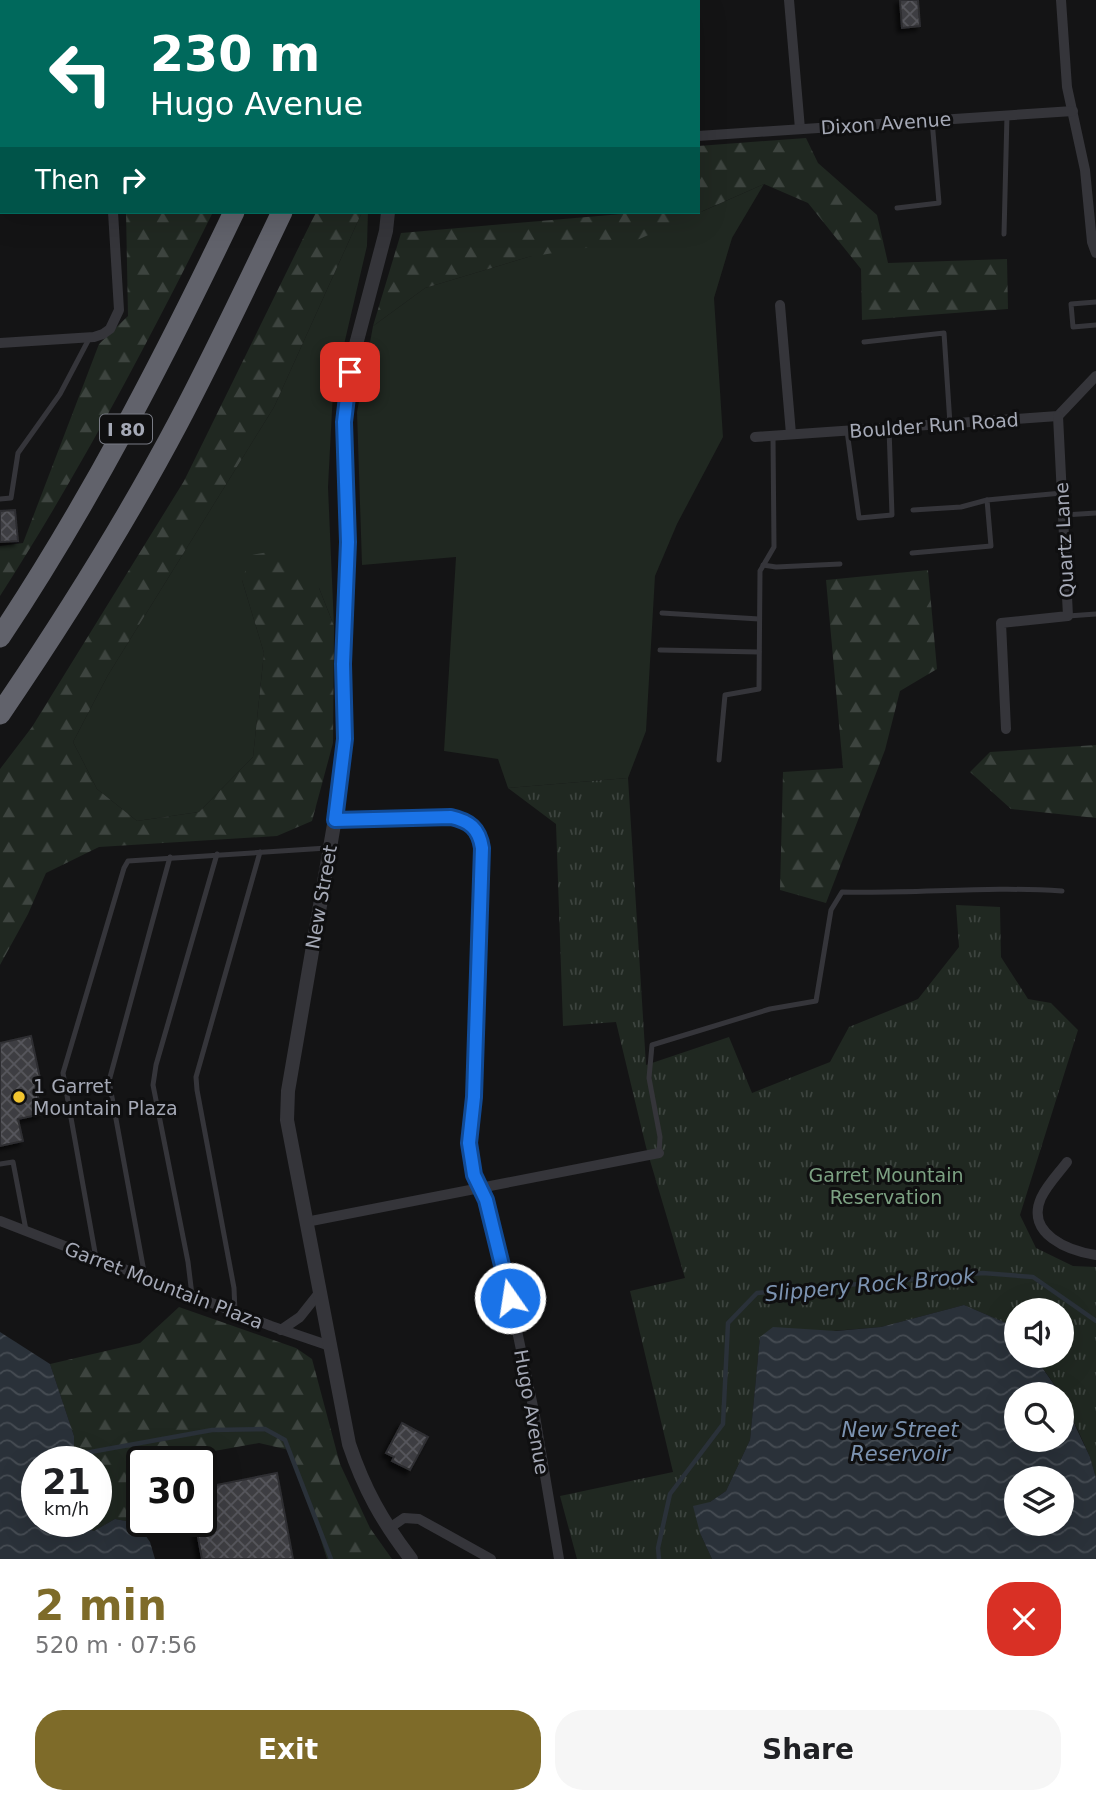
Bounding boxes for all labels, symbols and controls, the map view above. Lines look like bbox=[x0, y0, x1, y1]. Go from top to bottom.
text: 230 m bbox=[150, 26, 320, 83]
icon: left bbox=[35, 28, 126, 119]
text: Hugo Avenue bbox=[150, 85, 363, 123]
street label: Dixon Avenue bbox=[820, 107, 952, 139]
icon: right bbox=[114, 161, 152, 199]
text: Then bbox=[35, 165, 100, 195]
pin bbox=[320, 342, 380, 402]
icon: arrive bbox=[331, 353, 369, 391]
street label: Boulder Run Road bbox=[849, 408, 1019, 442]
road number: I 80 bbox=[100, 414, 152, 444]
street label: Quartz Lane bbox=[1050, 482, 1078, 598]
street label: New Street bbox=[301, 843, 341, 951]
place label: 1 Garret Mountain Plaza bbox=[33, 1075, 178, 1119]
marker: 1 Garret Mountain Plaza bbox=[11, 1089, 27, 1105]
park label: Garret Mountain Reservation bbox=[809, 1164, 963, 1208]
street label: Garret Mountain Plaza bbox=[62, 1237, 266, 1333]
position arrow bbox=[473, 1261, 547, 1335]
water label: Slippery Rock Brook bbox=[764, 1264, 977, 1306]
map controls bbox=[1004, 1298, 1074, 1536]
button: sound bbox=[1004, 1298, 1074, 1368]
street label: Hugo Avenue bbox=[510, 1348, 554, 1476]
button: search bbox=[1004, 1382, 1074, 1452]
water label: New Street Reservoir bbox=[842, 1418, 959, 1466]
speed limit sign: 30 bbox=[126, 1446, 217, 1537]
text: 21 bbox=[42, 1462, 91, 1502]
button: layers bbox=[1004, 1466, 1074, 1536]
text: km/h bbox=[44, 1498, 89, 1519]
text: 2 min bbox=[35, 1581, 167, 1630]
button: close bbox=[987, 1582, 1061, 1656]
text: 520 m · 07:56 bbox=[35, 1632, 197, 1658]
button: Exit bbox=[35, 1710, 541, 1790]
button: Share bbox=[555, 1710, 1061, 1790]

